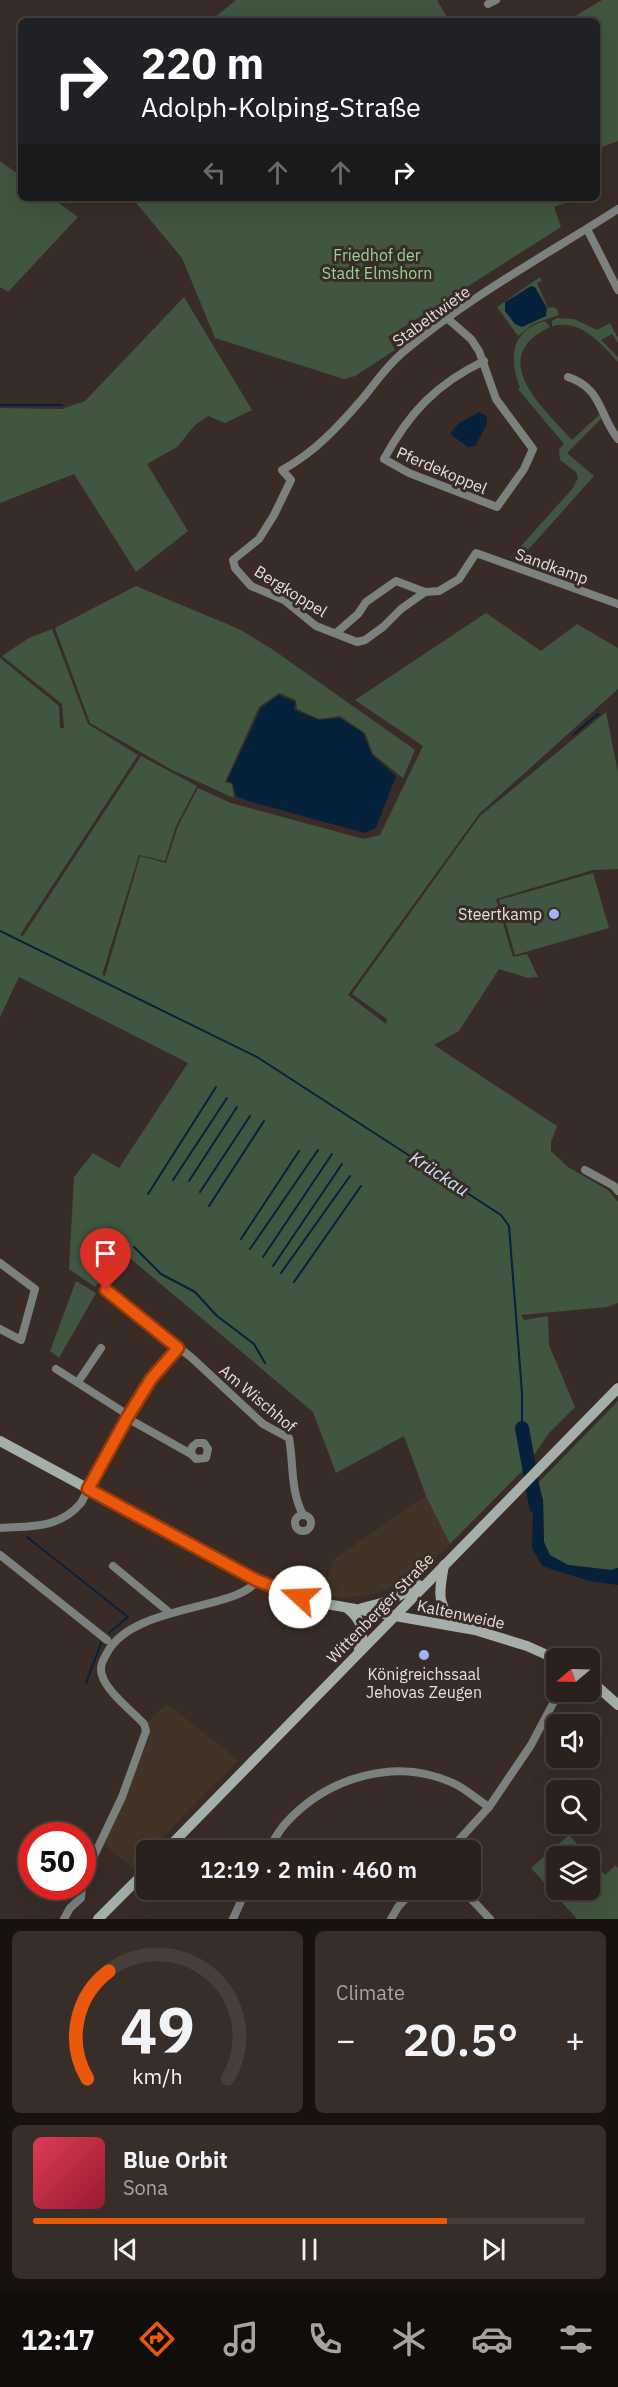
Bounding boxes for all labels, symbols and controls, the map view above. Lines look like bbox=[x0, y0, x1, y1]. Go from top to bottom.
text: 220 m bbox=[141, 36, 264, 91]
icon: right bbox=[42, 42, 120, 120]
text: Adolph-Kolping-Straße bbox=[141, 89, 421, 124]
icon: left bbox=[198, 156, 231, 189]
icon: ahead bbox=[261, 156, 294, 189]
icon: ahead bbox=[324, 156, 357, 189]
icon: right bbox=[387, 156, 420, 189]
park label: Friedhof der Stadt Elmshorn bbox=[322, 245, 432, 283]
street label: Stabeltwiete bbox=[388, 281, 474, 351]
street label: Pferdekoppel bbox=[394, 442, 490, 498]
street label: Sandkamp bbox=[513, 544, 591, 588]
street label: Bergkoppel bbox=[251, 561, 331, 621]
place label: Steertkamp bbox=[458, 904, 542, 924]
marker: Steertkamp bbox=[547, 907, 561, 921]
water label: Krückau bbox=[405, 1146, 473, 1201]
pin bbox=[80, 1228, 131, 1290]
icon: arrive bbox=[89, 1237, 122, 1270]
street label: Am Wischhof bbox=[215, 1360, 301, 1436]
street label: Wittenberger Straße bbox=[322, 1548, 438, 1667]
position arrow bbox=[268, 1565, 332, 1629]
street label: Kaltenweide bbox=[415, 1595, 507, 1633]
marker: Königreichssaal Jehovas Zeugen bbox=[417, 1648, 431, 1662]
north arrow bbox=[546, 1648, 600, 1702]
map controls bbox=[546, 1648, 600, 1900]
place label: Königreichssaal Jehovas Zeugen bbox=[366, 1664, 482, 1702]
button: sound bbox=[546, 1714, 600, 1768]
button: search bbox=[546, 1780, 600, 1834]
speed limit sign: 50 bbox=[18, 1822, 96, 1900]
button: layers bbox=[546, 1846, 600, 1900]
text: 12:19 · 2 min · 460 m bbox=[200, 1855, 417, 1884]
text: Climate bbox=[336, 1979, 405, 2006]
text: 49 bbox=[120, 1989, 195, 2070]
text: 20.5° bbox=[403, 2010, 518, 2068]
text: − bbox=[336, 2018, 356, 2061]
text: + bbox=[565, 2018, 585, 2061]
text: km/h bbox=[132, 2062, 183, 2090]
text: Blue Orbit bbox=[123, 2145, 228, 2174]
text: Sona bbox=[123, 2174, 168, 2201]
icon: previous bbox=[109, 2233, 142, 2266]
icon: pause bbox=[293, 2233, 326, 2266]
icon: next bbox=[477, 2233, 510, 2266]
icon: directions bbox=[136, 2318, 178, 2360]
icon: music bbox=[220, 2318, 262, 2360]
icon: phone bbox=[304, 2318, 346, 2360]
icon: climate bbox=[388, 2318, 430, 2360]
icon: car bbox=[471, 2318, 513, 2360]
icon: filters bbox=[555, 2318, 597, 2360]
text: 12:17 bbox=[21, 2322, 95, 2357]

